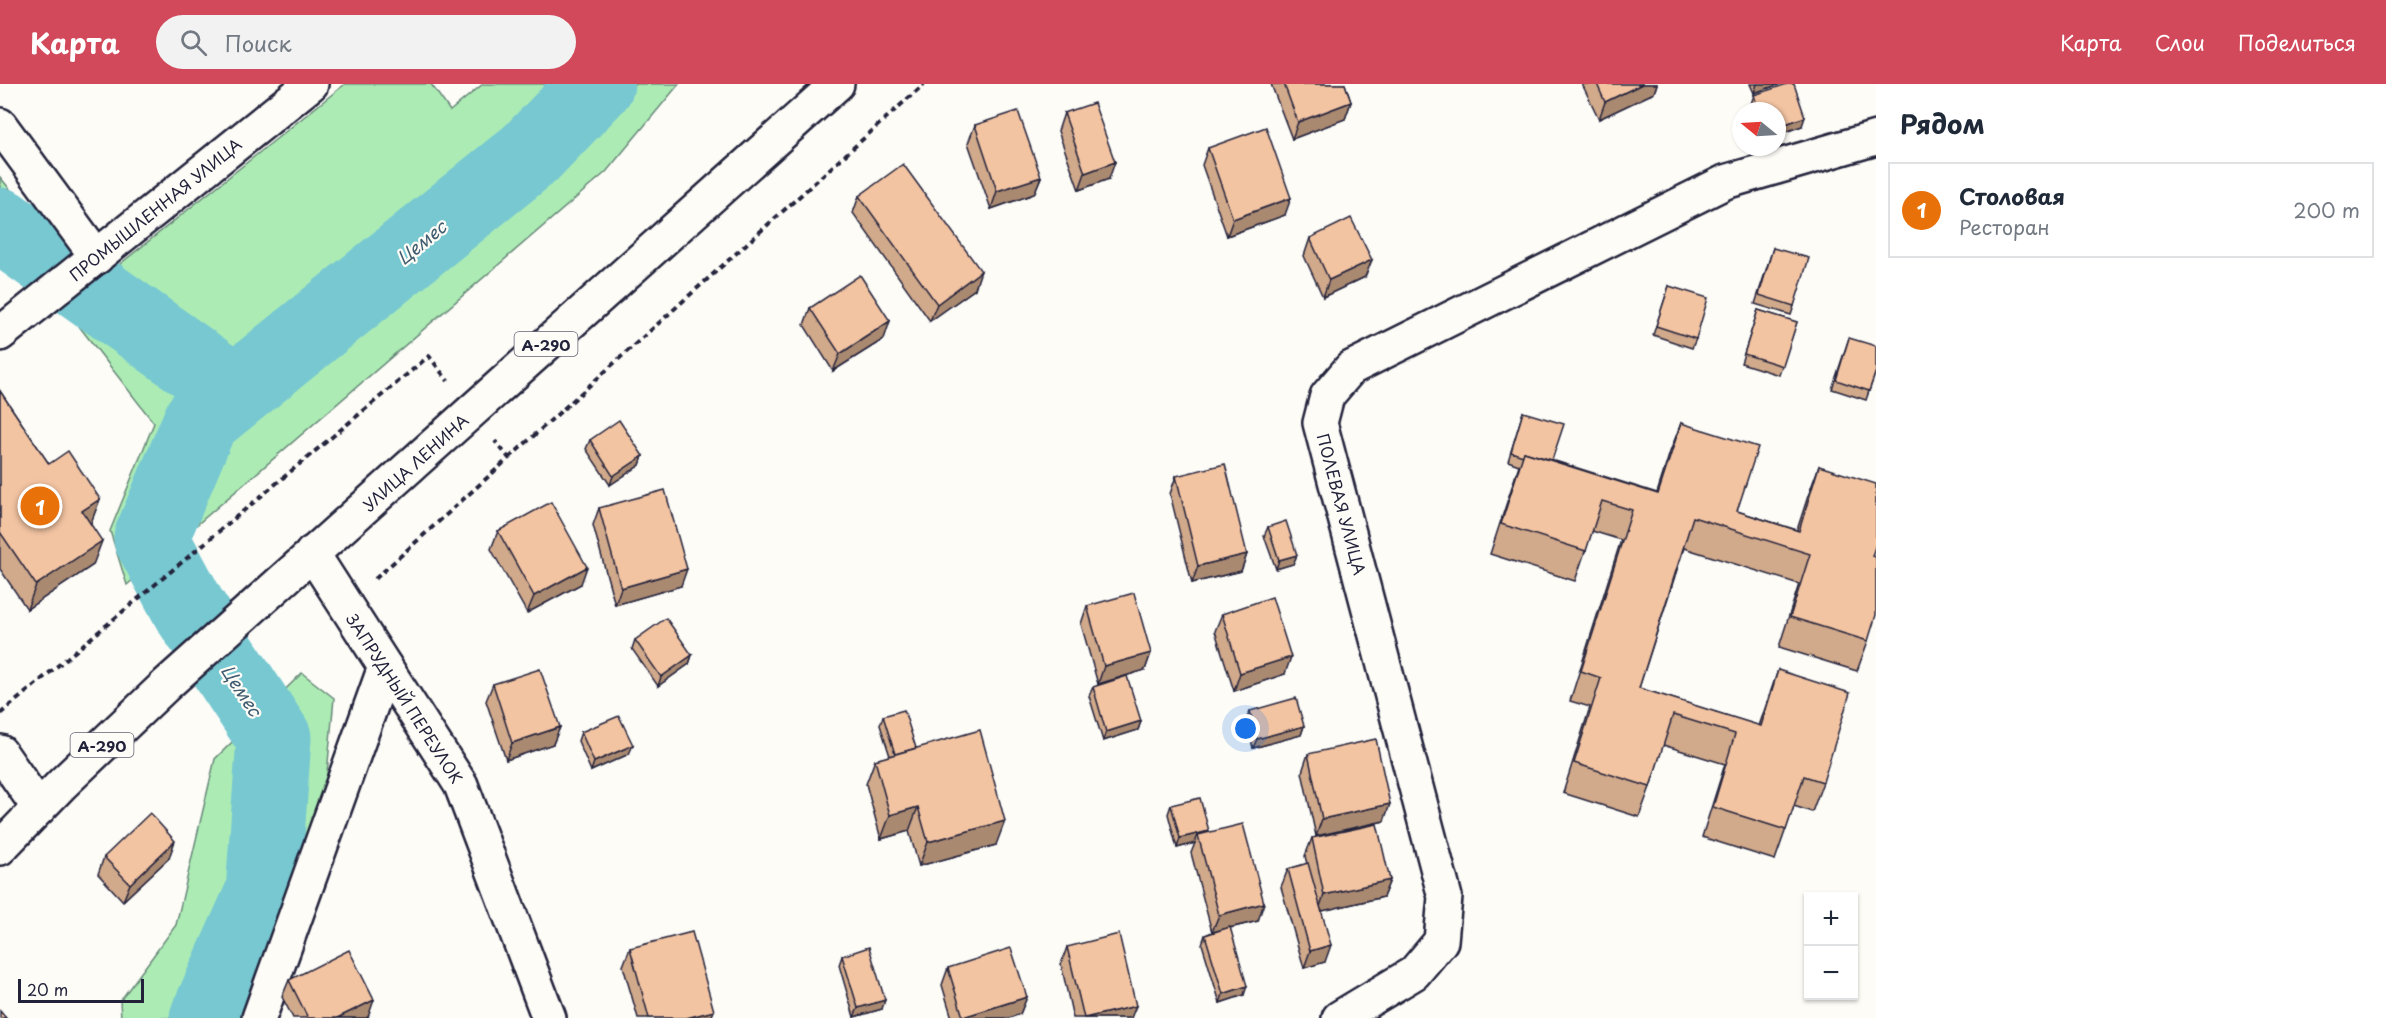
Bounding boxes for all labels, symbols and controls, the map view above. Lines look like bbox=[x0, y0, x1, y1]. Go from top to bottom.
search box bbox=[156, 15, 576, 69]
text: Карта bbox=[30, 21, 120, 64]
icon: search bbox=[177, 26, 210, 59]
text: Поиск bbox=[225, 26, 292, 59]
text: Карта bbox=[2060, 26, 2122, 58]
text: Слои bbox=[2155, 26, 2205, 58]
text: Поделиться bbox=[2238, 26, 2356, 58]
north arrow bbox=[1732, 102, 1786, 156]
text: Рядом bbox=[1900, 104, 1985, 143]
street label: ПРОМЫШЛЕННАЯ УЛИЦА bbox=[64, 132, 246, 286]
text: Столовая bbox=[1959, 179, 2065, 212]
text: 1 bbox=[1917, 195, 1926, 225]
text: 200 m bbox=[2293, 195, 2360, 225]
text: Ресторан bbox=[1959, 212, 2050, 242]
water label: Цемес bbox=[390, 213, 453, 270]
road number: А-290 bbox=[514, 332, 578, 356]
street label: УЛИЦА ЛЕНИНА bbox=[357, 408, 473, 516]
street label: ПОЛЕВАЯ УЛИЦА bbox=[1312, 431, 1372, 577]
pin: 1 bbox=[20, 484, 60, 528]
street label: ЗАПРУДНЫЙ ПЕРЕУЛОК bbox=[341, 608, 469, 788]
water label: Цемес bbox=[215, 659, 270, 723]
your location bbox=[1231, 714, 1260, 743]
road number: А-290 bbox=[70, 733, 134, 757]
map controls bbox=[1804, 892, 1858, 1000]
button: + bbox=[1804, 892, 1858, 946]
button: − bbox=[1804, 946, 1858, 1000]
scale bar bbox=[18, 976, 144, 1004]
text: 20 m bbox=[27, 977, 68, 1001]

